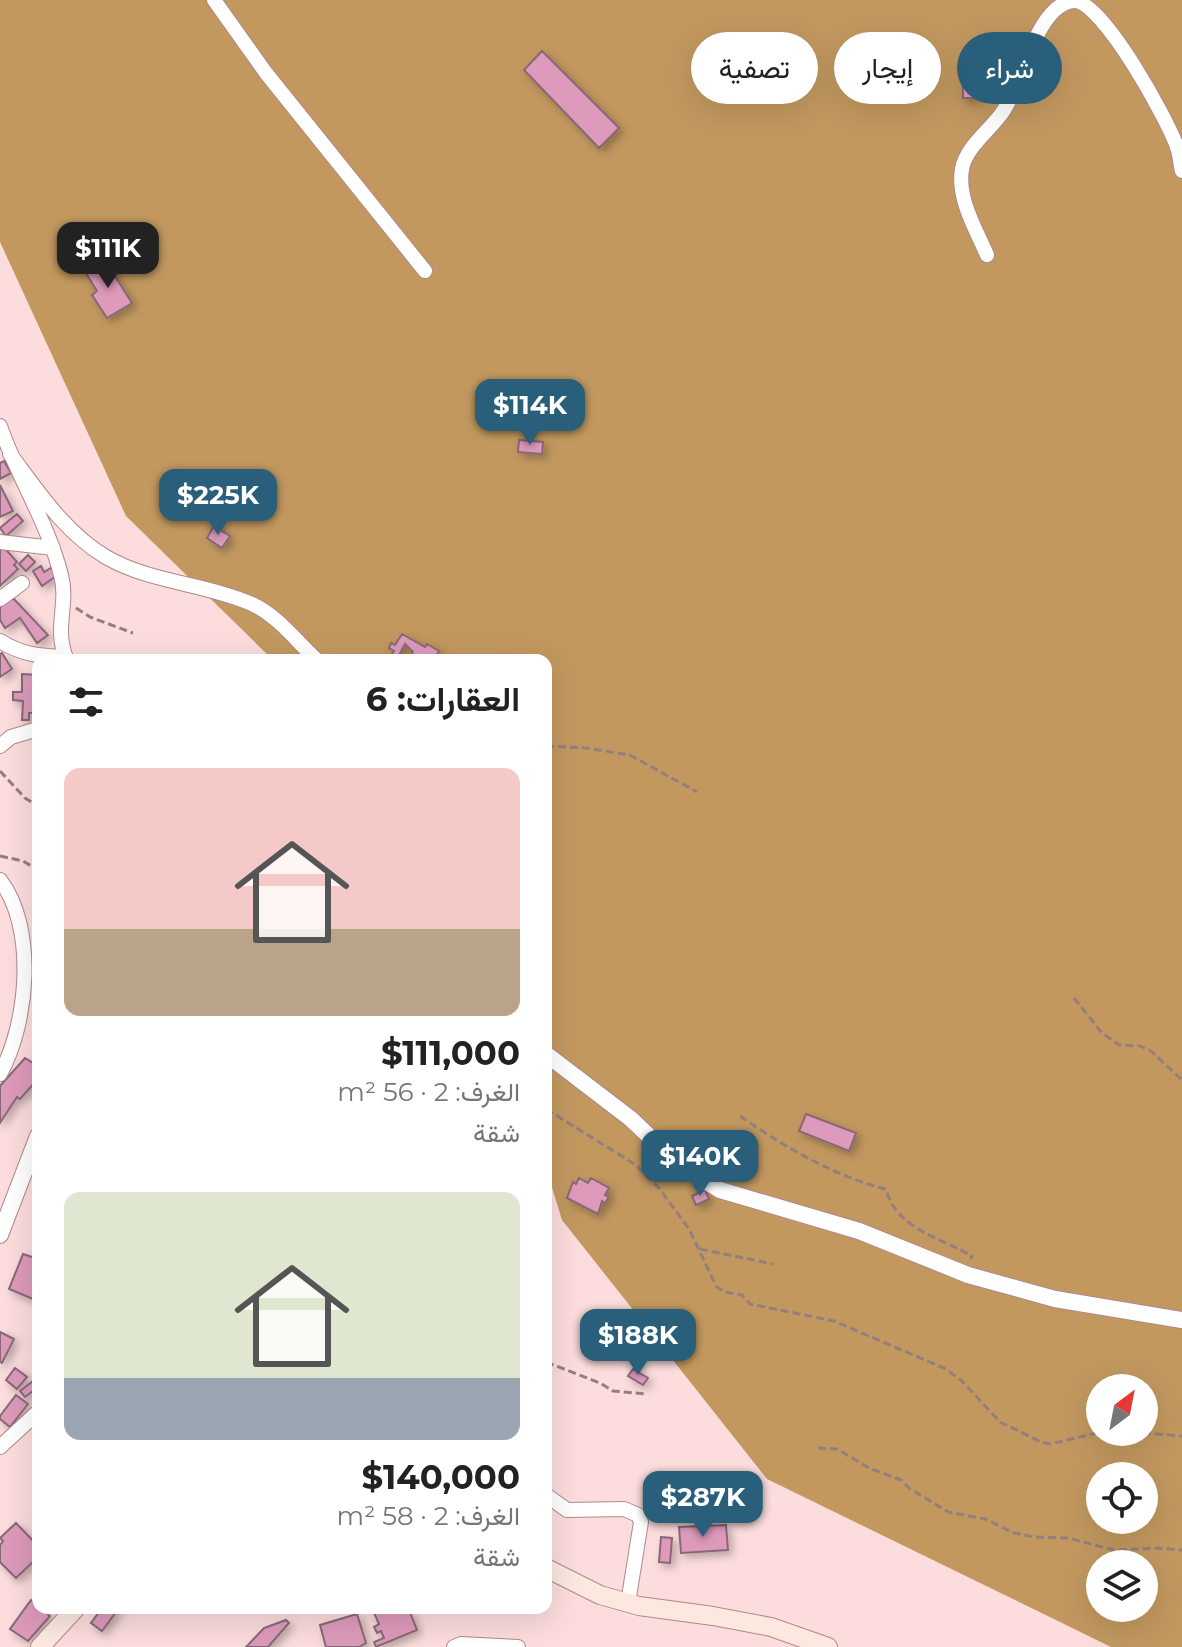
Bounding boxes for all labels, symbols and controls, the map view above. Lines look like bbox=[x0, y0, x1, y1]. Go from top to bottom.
chip: تصفية bbox=[691, 32, 818, 104]
chip: إيجار bbox=[834, 32, 941, 104]
chip: شراء bbox=[957, 32, 1062, 104]
pin: $111K bbox=[52, 222, 164, 290]
text: $111K bbox=[75, 232, 141, 264]
pin: $114K bbox=[474, 379, 586, 447]
text: $114K bbox=[493, 389, 567, 421]
pin: $225K bbox=[162, 469, 274, 537]
text: $225K bbox=[177, 479, 259, 511]
text: العقارات: 6 bbox=[366, 678, 520, 720]
icon: filters bbox=[64, 680, 108, 724]
icon: home bbox=[220, 820, 364, 964]
text: $111,000 bbox=[381, 1032, 520, 1074]
text: الغرف: 2 · 56 m² bbox=[337, 1076, 520, 1108]
text: شقة bbox=[473, 1117, 520, 1149]
pin: $140K bbox=[644, 1130, 756, 1198]
text: $140K bbox=[659, 1140, 741, 1172]
icon: home bbox=[220, 1244, 364, 1388]
pin: $188K bbox=[582, 1309, 694, 1377]
text: $188K bbox=[598, 1319, 678, 1351]
north arrow bbox=[1086, 1374, 1158, 1446]
map controls bbox=[1086, 1374, 1158, 1622]
text: $140,000 bbox=[362, 1456, 520, 1498]
button: locate bbox=[1086, 1462, 1158, 1534]
pin: $287K bbox=[647, 1471, 759, 1539]
text: $287K bbox=[661, 1481, 745, 1513]
text: الغرف: 2 · 58 m² bbox=[337, 1500, 520, 1532]
text: شقة bbox=[473, 1541, 520, 1573]
button: layers bbox=[1086, 1550, 1158, 1622]

